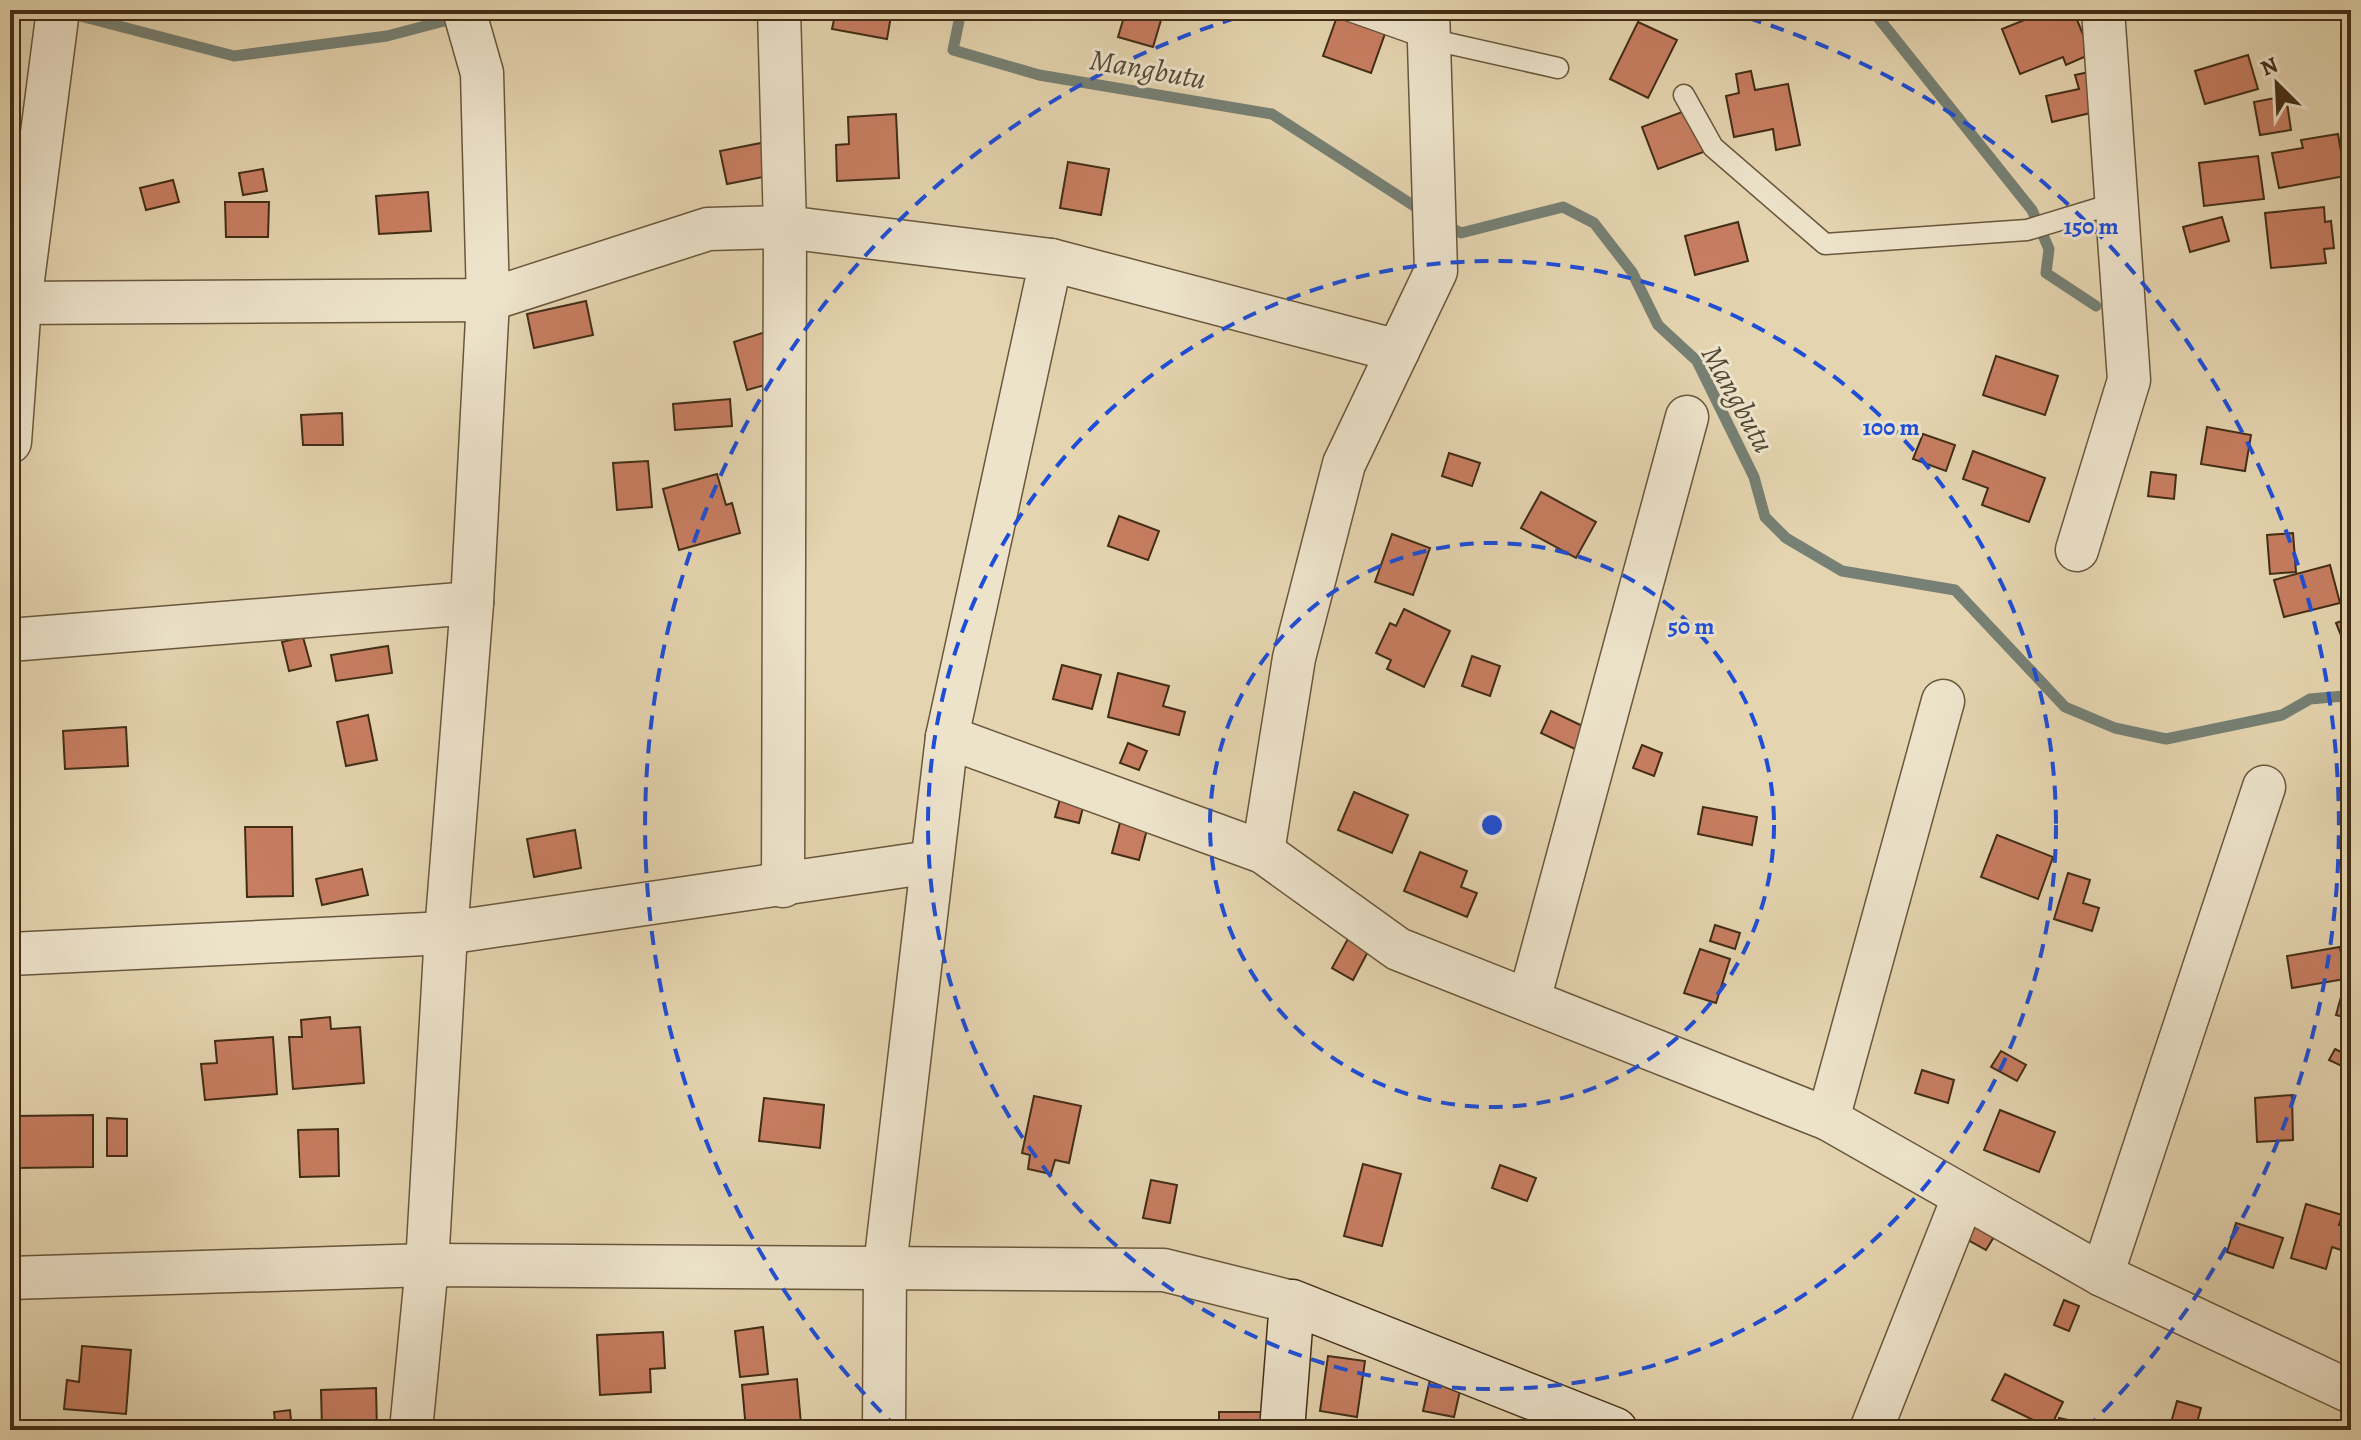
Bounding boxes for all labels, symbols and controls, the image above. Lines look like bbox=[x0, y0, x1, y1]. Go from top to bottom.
water label: Mangbutu bbox=[1087, 39, 1209, 99]
north arrow bbox=[2237, 44, 2317, 124]
text: N bbox=[2256, 50, 2283, 84]
text: 150 m bbox=[2063, 210, 2119, 242]
water label: Mangbutu bbox=[1692, 338, 1784, 460]
text: 100 m bbox=[1862, 411, 1920, 443]
text: 50 m bbox=[1668, 610, 1714, 642]
centre of rings bbox=[1478, 811, 1506, 839]

